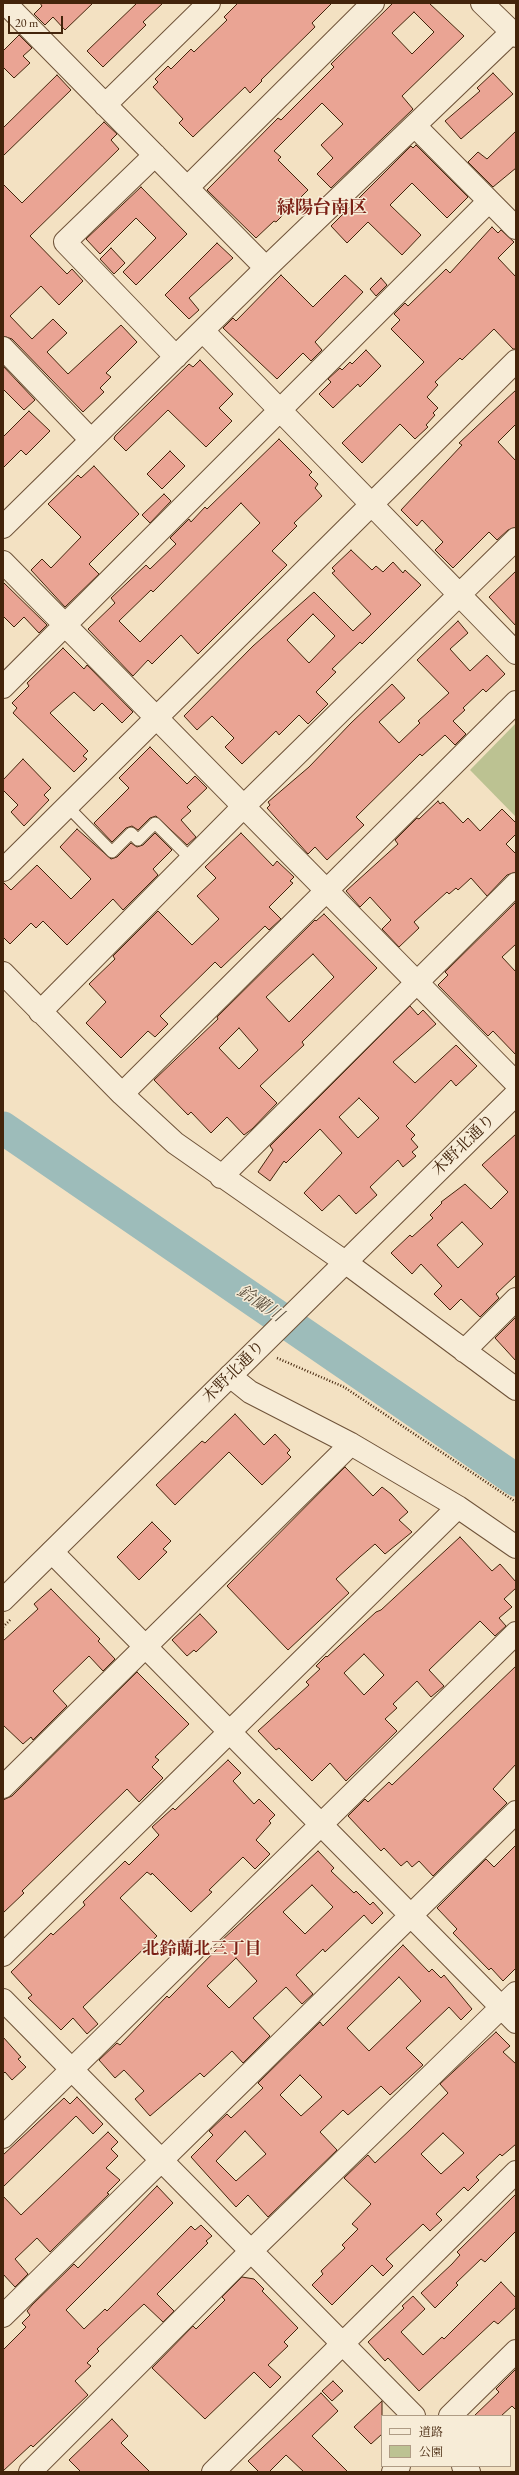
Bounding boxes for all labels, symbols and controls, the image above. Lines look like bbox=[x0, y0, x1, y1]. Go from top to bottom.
scale bar bbox=[10, 8, 65, 34]
text: 20 m bbox=[15, 15, 38, 31]
district label: 緑陽台南区 bbox=[277, 197, 367, 219]
street label: 木野北通り bbox=[429, 1110, 499, 1180]
water label: 鈴蘭川 bbox=[233, 1281, 287, 1327]
street label: 木野北通り bbox=[199, 1337, 269, 1407]
district label: 北鈴蘭北三丁目 bbox=[143, 1939, 261, 1959]
legend bbox=[381, 2415, 511, 2467]
text: 道路 bbox=[419, 2424, 443, 2440]
text: 公園 bbox=[419, 2444, 443, 2460]

